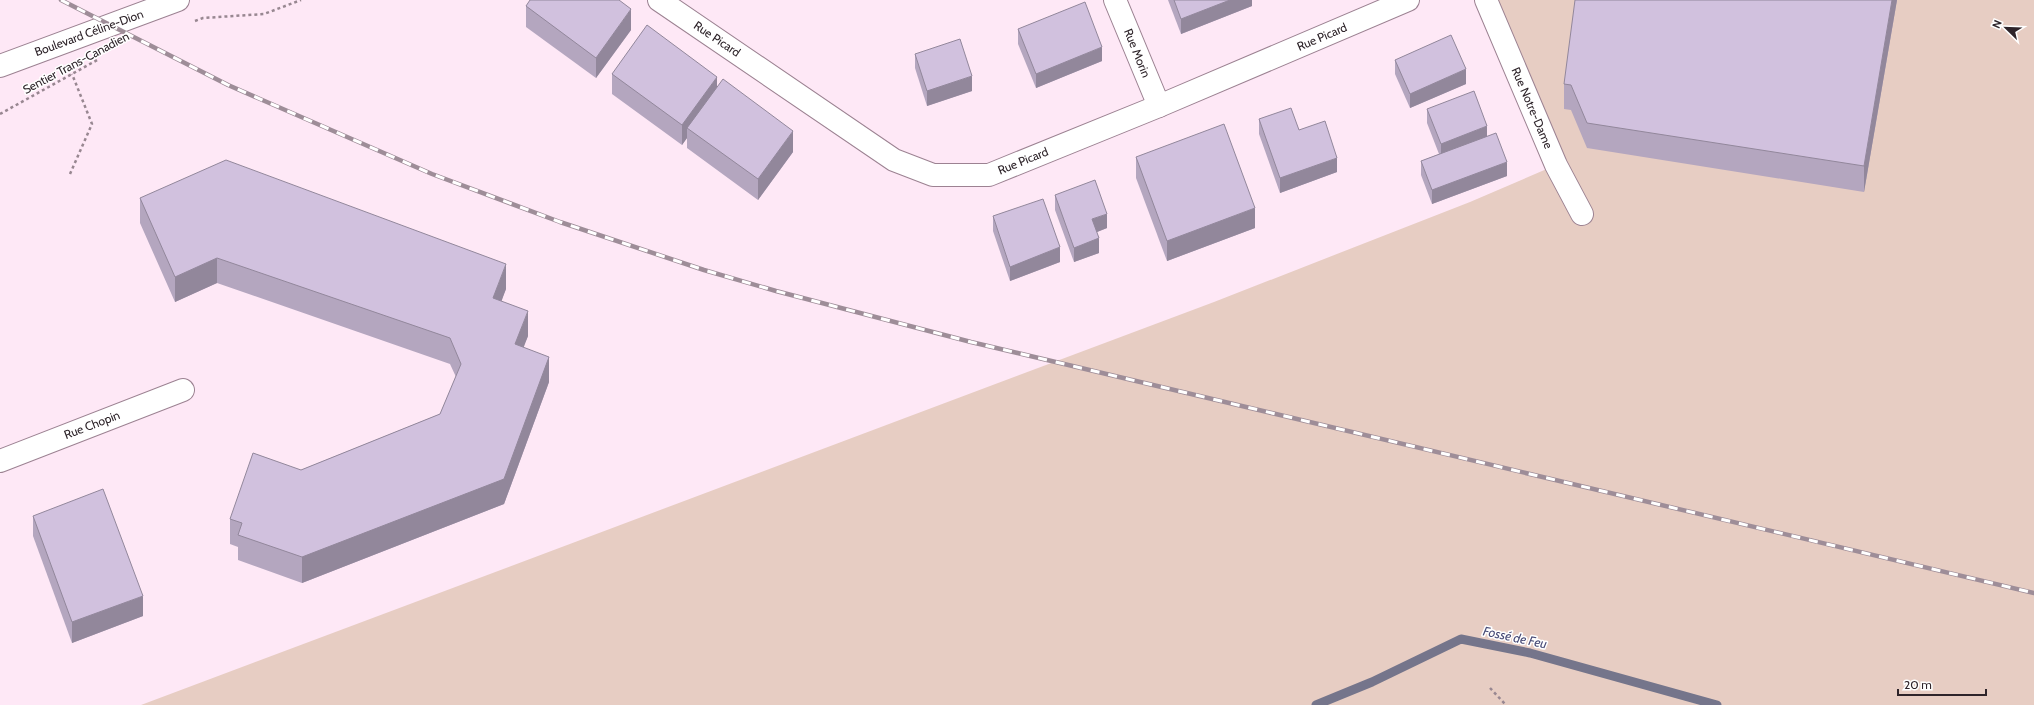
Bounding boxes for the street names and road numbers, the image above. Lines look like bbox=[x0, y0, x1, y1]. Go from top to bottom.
street label: Boulevard Céline-Dion bbox=[32, 6, 146, 59]
street label: Rue Picard bbox=[691, 18, 743, 60]
street label: Rue Picard bbox=[1294, 19, 1349, 54]
street label: Rue Morin bbox=[1121, 26, 1154, 80]
street label: Sentier Trans-Canadien bbox=[20, 28, 132, 97]
street label: Rue Notre-Dame bbox=[1509, 65, 1556, 151]
street label: Rue Picard bbox=[995, 144, 1050, 177]
street label: Rue Chopin bbox=[62, 407, 122, 442]

